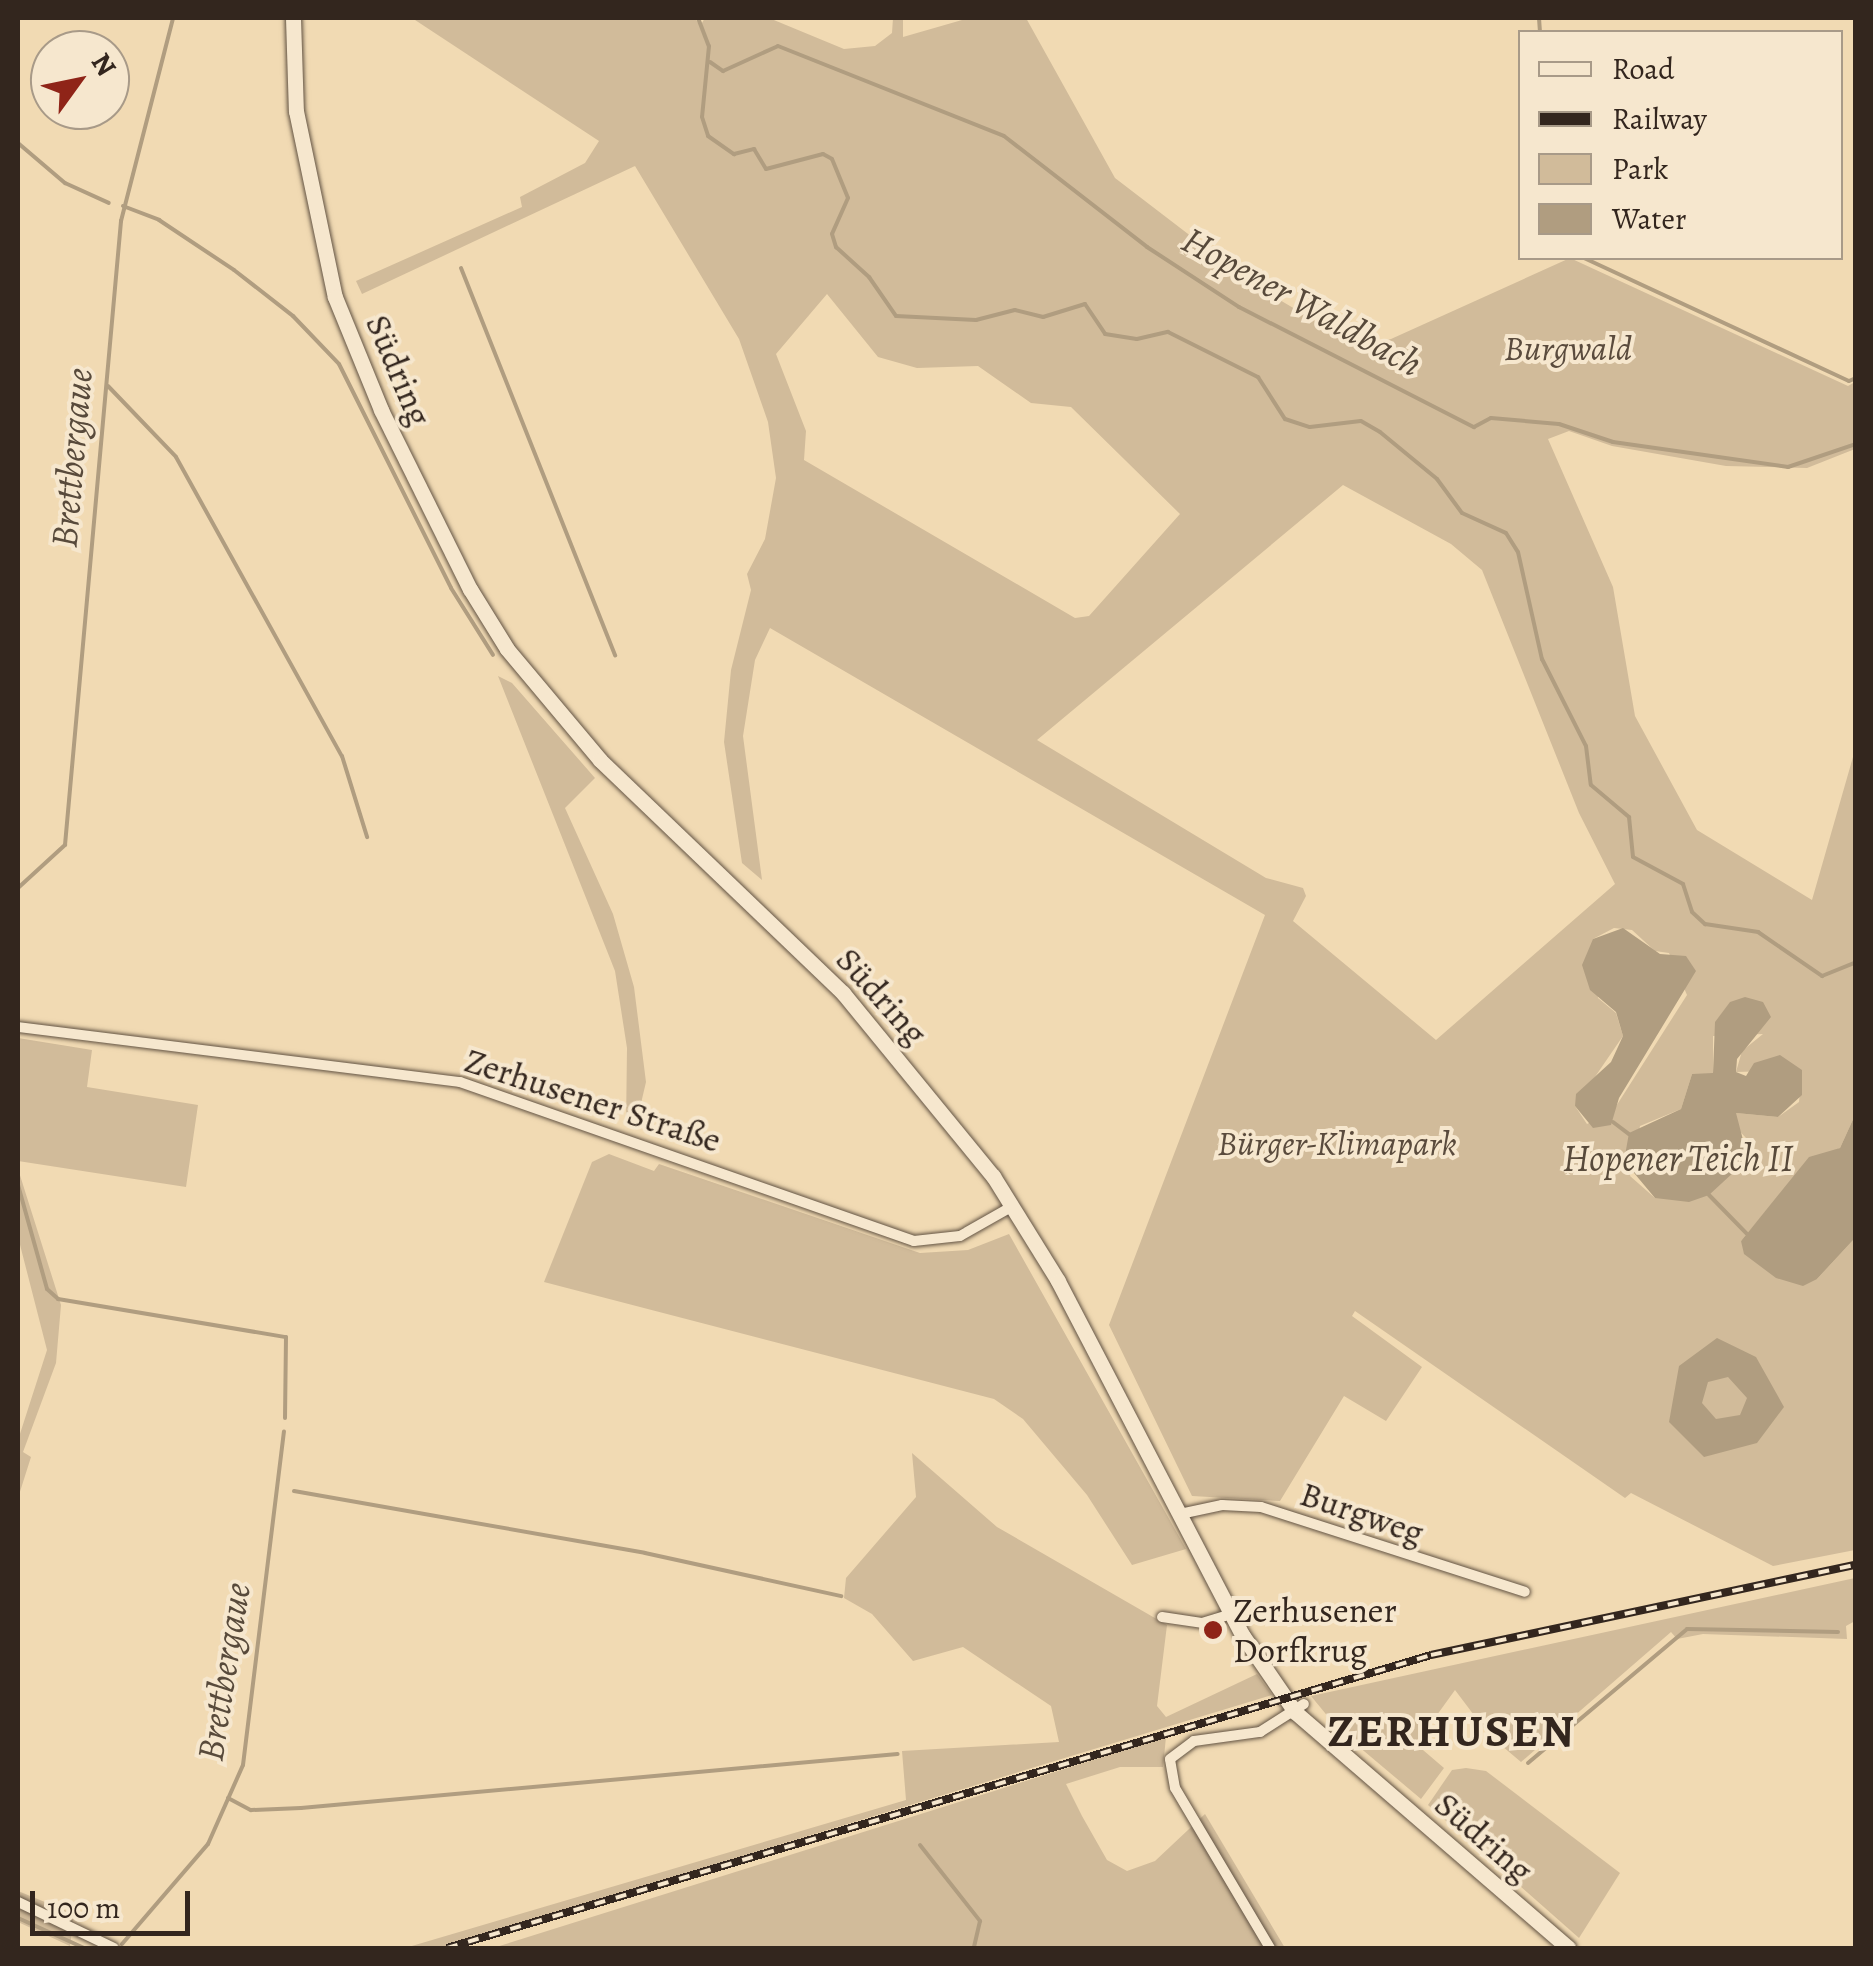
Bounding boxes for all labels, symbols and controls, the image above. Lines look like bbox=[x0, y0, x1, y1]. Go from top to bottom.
north arrow bbox=[30, 30, 130, 130]
legend bbox=[1518, 30, 1843, 260]
text: N bbox=[82, 46, 125, 84]
text: Road bbox=[1612, 49, 1674, 89]
text: Railway bbox=[1612, 99, 1707, 139]
text: Park bbox=[1612, 149, 1668, 189]
text: Water bbox=[1612, 199, 1686, 239]
water label: Hopener Waldbach bbox=[1174, 217, 1430, 387]
street label: Südring bbox=[357, 308, 441, 432]
park label: Burgwald bbox=[1504, 327, 1632, 369]
water label: Brettbergaue bbox=[41, 366, 103, 550]
street label: Südring bbox=[827, 939, 937, 1053]
street label: Zerhusener Straße bbox=[460, 1039, 726, 1161]
park label: Bürger-Klimapark bbox=[1217, 1122, 1457, 1164]
water label: Hopener Teich II bbox=[1562, 1136, 1794, 1182]
street label: Burgweg bbox=[1295, 1472, 1429, 1554]
water label: Brettbergaue bbox=[187, 1580, 261, 1764]
place label: Zerhusener Dorfkrug bbox=[1233, 1589, 1397, 1671]
marker: Zerhusener Dorfkrug bbox=[1202, 1619, 1224, 1641]
district label: ZERHUSEN bbox=[1328, 1705, 1576, 1759]
street label: Südring bbox=[1426, 1783, 1542, 1891]
scale bar bbox=[35, 1871, 195, 1933]
text: 100 m bbox=[47, 1888, 120, 1928]

